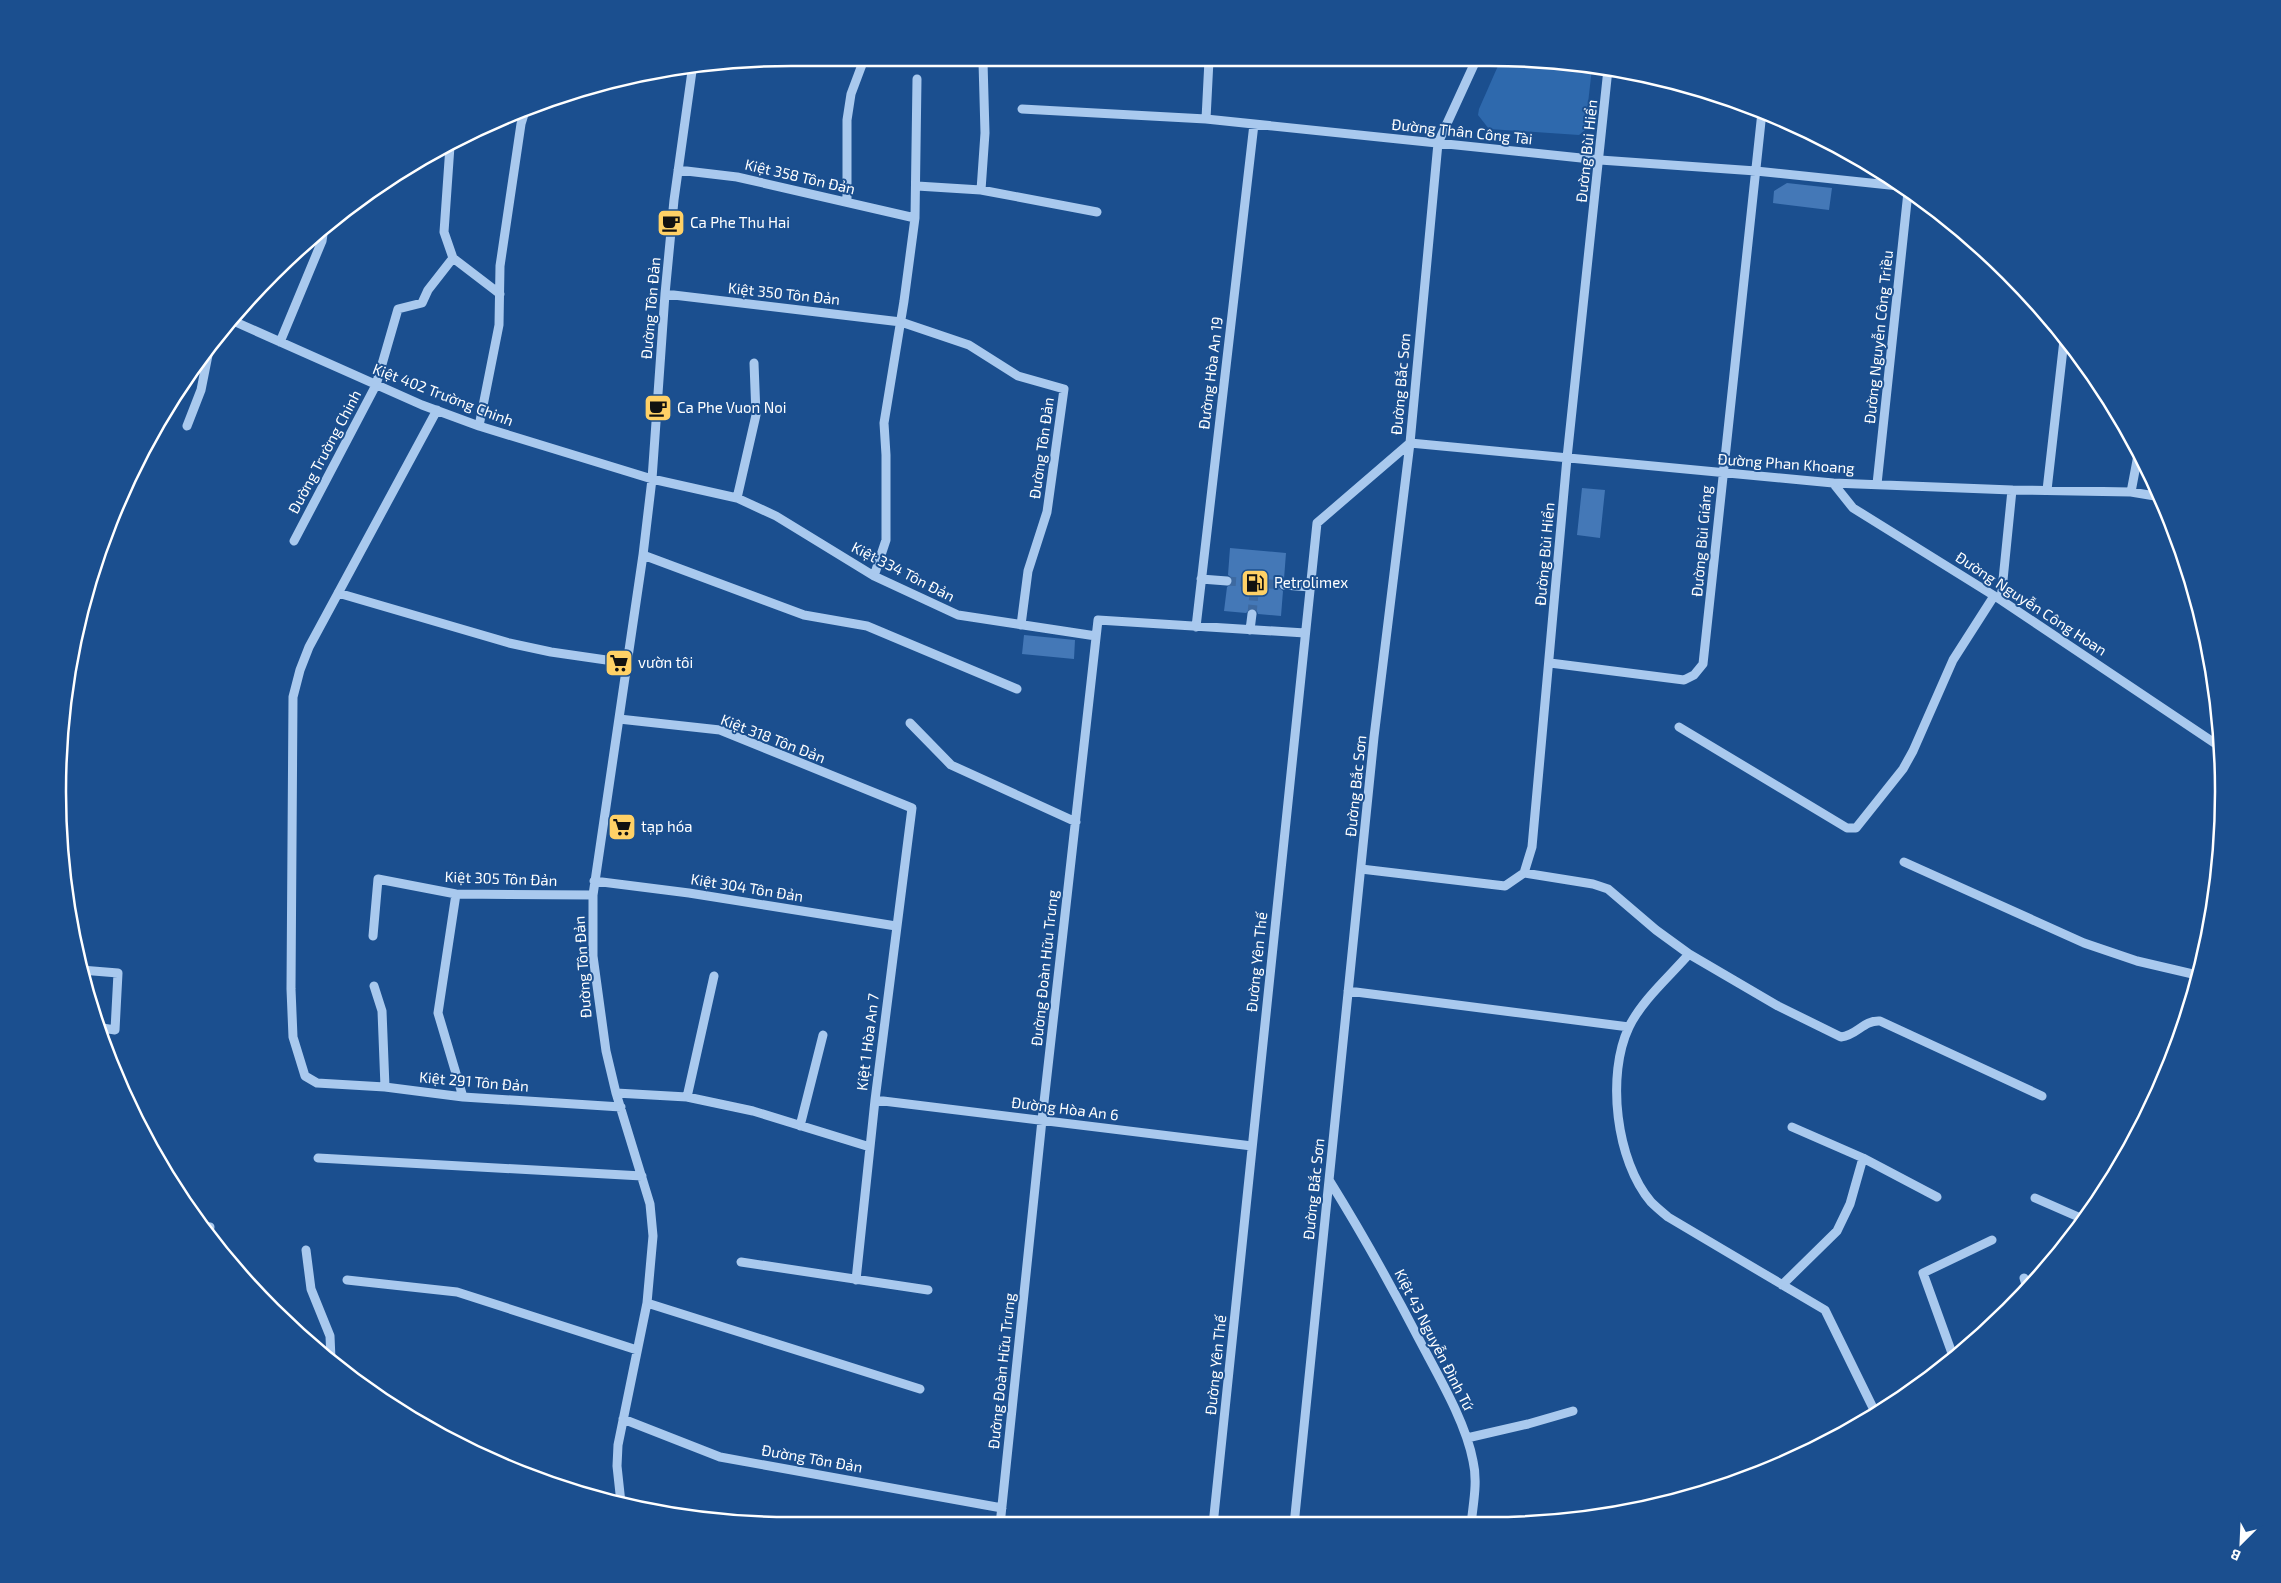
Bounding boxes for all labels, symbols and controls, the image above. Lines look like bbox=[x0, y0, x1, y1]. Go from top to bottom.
street label: Đường Bùi Hiển bbox=[1572, 98, 1600, 203]
street label: Đường Thân Công Tài bbox=[1391, 115, 1534, 147]
street label: Kiệt 358 Tôn Đản bbox=[743, 155, 857, 197]
cafe icon: Ca Phe Thu Hai bbox=[656, 208, 686, 238]
place label: Ca Phe Thu Hai bbox=[690, 213, 790, 231]
street label: Đường Nguyễn Công Triều bbox=[1860, 249, 1896, 425]
street label: Đường Tôn Đản bbox=[637, 256, 663, 360]
street label: Kiệt 350 Tôn Đản bbox=[727, 278, 841, 308]
street label: Đường Hòa An 19 bbox=[1194, 315, 1226, 430]
street label: Đường Bắc Sơn bbox=[1387, 332, 1413, 436]
street label: Kiệt 402 Trường Chinh bbox=[370, 359, 516, 429]
street label: Đường Trường Chinh bbox=[284, 387, 364, 516]
cafe icon: Ca Phe Vuon Noi bbox=[643, 393, 673, 423]
street label: Đường Tôn Đản bbox=[1025, 396, 1057, 500]
place label: Ca Phe Vuon Noi bbox=[677, 398, 786, 416]
street label: Đường Phan Khoang bbox=[1717, 449, 1856, 477]
street label: Đường Bùi Giáng bbox=[1687, 484, 1715, 597]
street label: Đường Bùi Hiển bbox=[1531, 502, 1557, 606]
street label: Kiệt 334 Tôn Đản bbox=[849, 537, 958, 605]
street label: Đường Nguyễn Công Hoan bbox=[1953, 548, 2110, 659]
fuel station icon: Petrolimex bbox=[1240, 568, 1270, 598]
place label: Petrolimex bbox=[1274, 573, 1348, 591]
supermarket icon: vườn tôi bbox=[604, 648, 634, 678]
place label: vườn tôi bbox=[638, 653, 693, 671]
street label: Kiệt 318 Tôn Đản bbox=[718, 710, 828, 766]
street label: Đường Bắc Sơn bbox=[1341, 734, 1369, 838]
supermarket icon: tạp hóa bbox=[607, 812, 637, 842]
place label: tạp hóa bbox=[641, 817, 692, 835]
street label: Kiệt 305 Tôn Đản bbox=[444, 867, 558, 889]
street label: Kiệt 304 Tôn Đản bbox=[689, 869, 805, 905]
street label: Đường Đoàn Hữu Trưng bbox=[1027, 888, 1061, 1047]
street label: Đường Yên Thế bbox=[1242, 910, 1270, 1013]
street label: Đường Tôn Đản bbox=[569, 915, 595, 1019]
street label: Kiệt 1 Hòa An 7 bbox=[852, 992, 882, 1092]
street label: Kiệt 291 Tôn Đản bbox=[418, 1067, 530, 1095]
street label: Đường Hòa An 6 bbox=[1011, 1093, 1120, 1124]
street label: Đường Bắc Sơn bbox=[1299, 1137, 1327, 1241]
street label: Kiệt 43 Nguyễn Đình Tứ bbox=[1391, 1266, 1479, 1414]
street label: Đường Đoàn Hữu Trưng bbox=[984, 1291, 1018, 1450]
street label: Đường Yên Thế bbox=[1201, 1313, 1229, 1416]
street label: Đường Tôn Đản bbox=[760, 1440, 864, 1476]
north arrow bbox=[2216, 1518, 2266, 1568]
text: B bbox=[2228, 1546, 2243, 1565]

